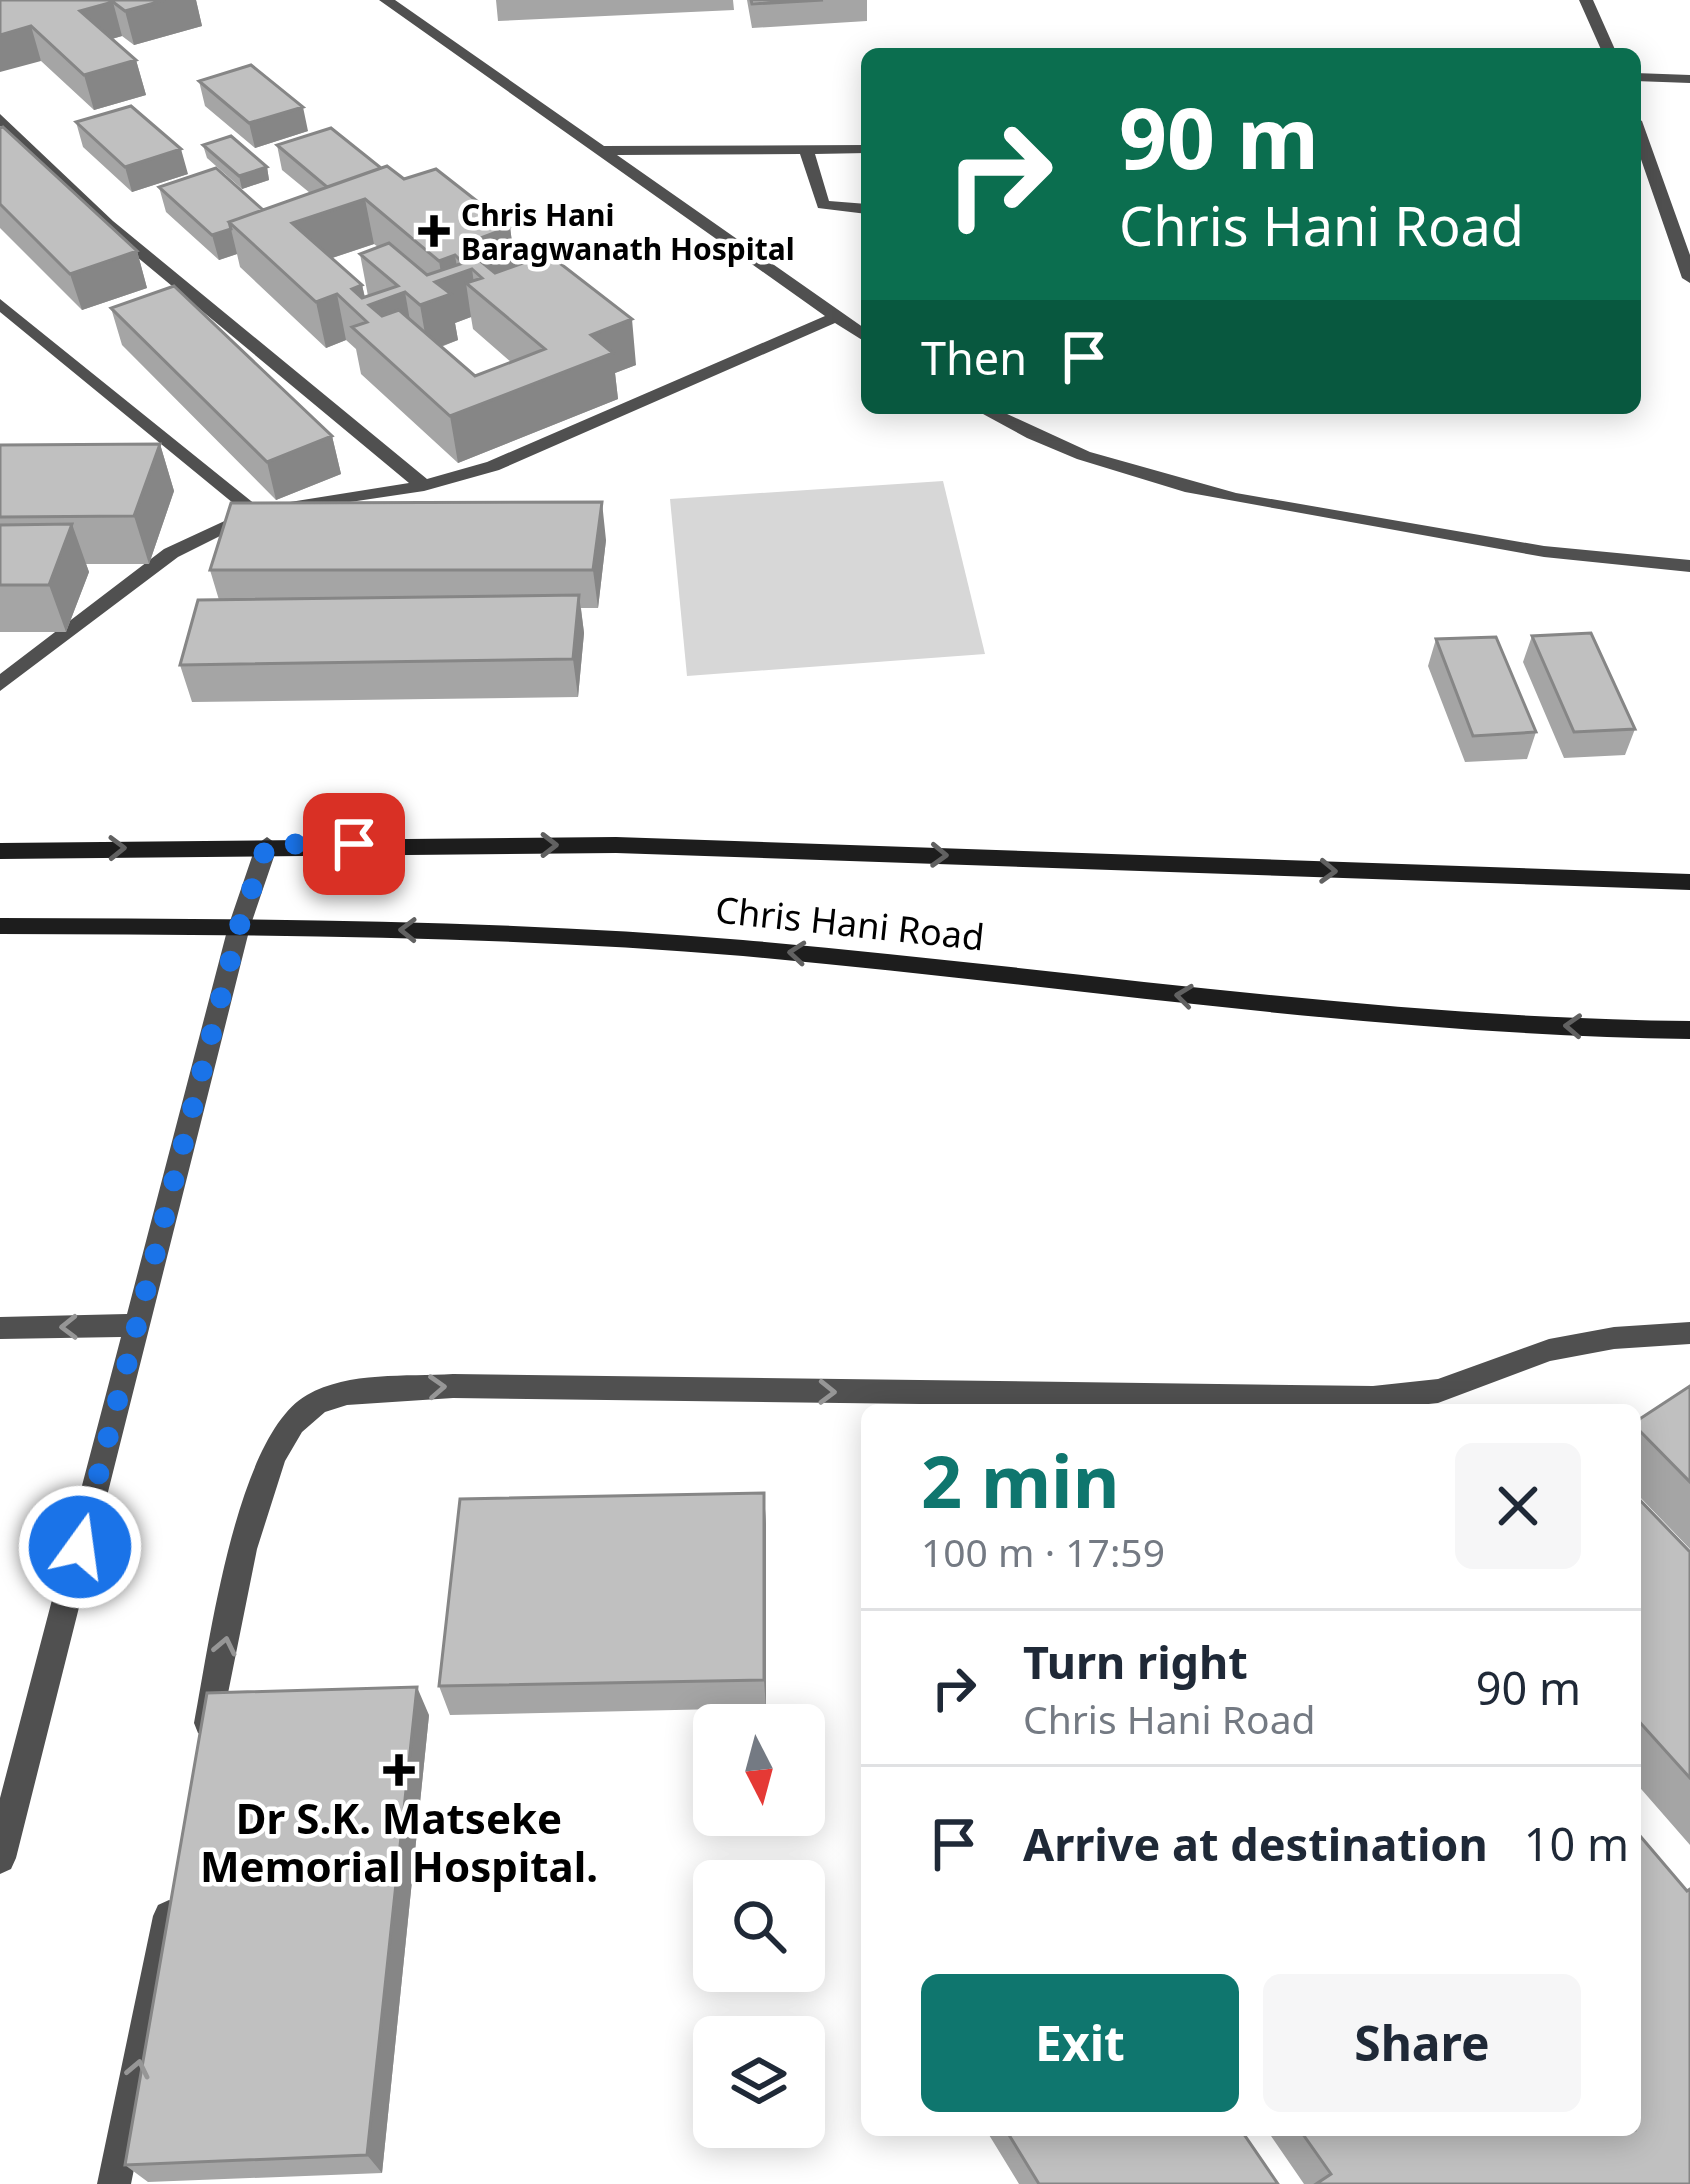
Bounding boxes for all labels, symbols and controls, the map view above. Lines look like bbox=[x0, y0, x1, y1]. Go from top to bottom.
text: 90 m bbox=[1119, 79, 1319, 194]
icon: right bbox=[921, 96, 1077, 252]
text: Chris Hani Road bbox=[1119, 188, 1524, 262]
place label: Chris Hani Baragwanath Hospital bbox=[461, 194, 795, 269]
marker: Chris Hani Baragwanath Hospital bbox=[418, 215, 450, 247]
icon: arrive bbox=[1051, 324, 1117, 390]
text: Then bbox=[921, 327, 1027, 388]
pin bbox=[303, 793, 405, 895]
icon: arrive bbox=[321, 811, 387, 877]
one-way arrow bbox=[541, 832, 559, 858]
one-way arrow bbox=[108, 835, 127, 861]
one-way arrow bbox=[930, 842, 949, 868]
one-way arrow bbox=[1319, 858, 1338, 884]
street label: Chris Hani Road bbox=[713, 885, 987, 961]
one-way arrow bbox=[398, 918, 417, 944]
one-way arrow bbox=[787, 941, 806, 966]
one-way arrow bbox=[1175, 983, 1194, 1009]
one-way arrow bbox=[1563, 1013, 1582, 1039]
one-way arrow bbox=[59, 1313, 78, 1339]
one-way arrow bbox=[428, 1374, 447, 1400]
one-way arrow bbox=[818, 1378, 837, 1404]
text: 2 min bbox=[921, 1431, 1119, 1529]
button: close bbox=[1455, 1443, 1581, 1569]
position arrow bbox=[17.0, 1484, 143.0, 1610]
text: 100 m · 17:59 bbox=[921, 1525, 1165, 1578]
text: Turn right bbox=[1023, 1631, 1248, 1692]
one-way arrow bbox=[211, 1637, 237, 1657]
icon: right bbox=[921, 1655, 987, 1721]
text: 90 m bbox=[1476, 1657, 1581, 1718]
text: Chris Hani Road bbox=[1023, 1692, 1316, 1745]
north arrow bbox=[693, 1704, 825, 1836]
map controls bbox=[693, 1704, 825, 2148]
marker: Dr S.K. Matseke Memorial Hospital. bbox=[383, 1754, 415, 1786]
place label: Dr S.K. Matseke Memorial Hospital. bbox=[200, 1789, 598, 1894]
icon: arrive bbox=[921, 1811, 987, 1877]
text: Arrive at destination bbox=[1023, 1813, 1488, 1874]
text: 10 m bbox=[1524, 1813, 1629, 1874]
button: search bbox=[693, 1860, 825, 1992]
button: Exit bbox=[921, 1974, 1239, 2112]
button: Share bbox=[1263, 1974, 1581, 2112]
button: layers bbox=[693, 2016, 825, 2148]
one-way arrow bbox=[124, 2060, 149, 2080]

